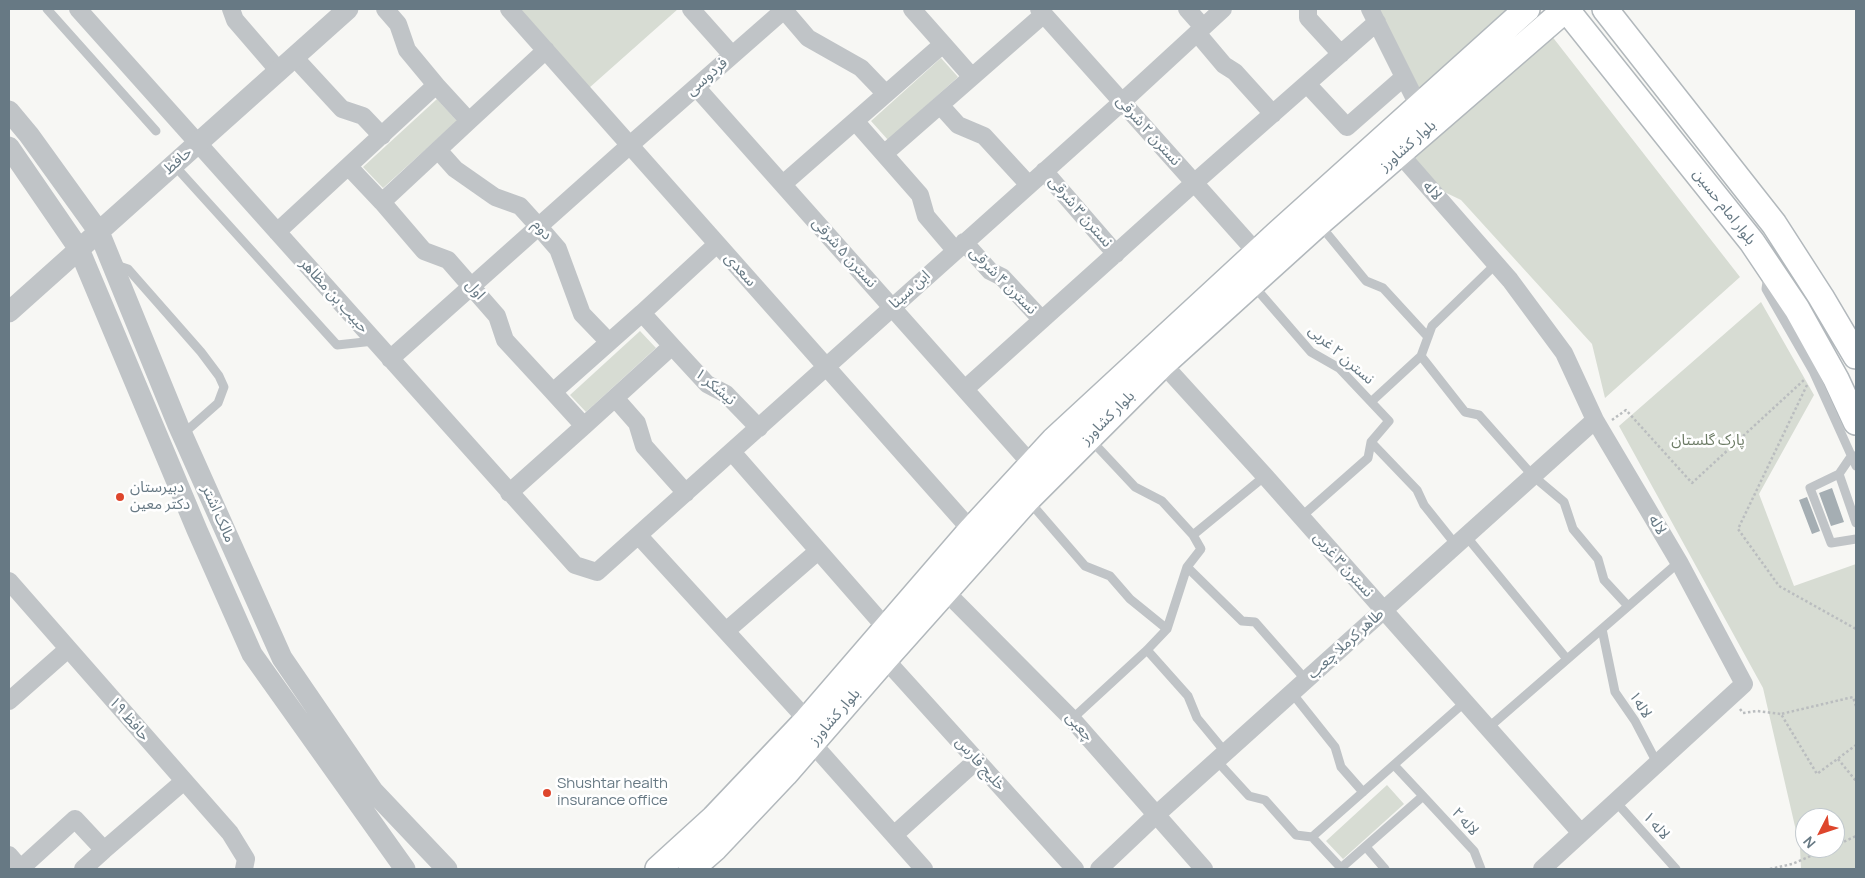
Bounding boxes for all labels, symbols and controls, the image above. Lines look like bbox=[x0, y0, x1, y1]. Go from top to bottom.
street label: فردوسی bbox=[683, 54, 731, 100]
street label: نسترن ۲ شرقی bbox=[1112, 92, 1184, 170]
street label: بلوار کشاورز bbox=[1376, 117, 1440, 175]
street label: حافظ bbox=[160, 143, 196, 179]
street label: بلوار امام حسین bbox=[1689, 165, 1759, 249]
street label: نسترن ۳ شرقی bbox=[1044, 173, 1116, 251]
street label: لاله bbox=[1419, 178, 1445, 204]
street label: نسترن ۵ شرقی bbox=[808, 214, 880, 292]
street label: دوم bbox=[528, 216, 556, 244]
street label: نسترن ۴ شرقی bbox=[965, 243, 1041, 319]
street label: سعدی bbox=[720, 250, 760, 290]
street label: حبیب بن مظاهر bbox=[296, 255, 372, 337]
street label: ابن سینا bbox=[886, 267, 934, 313]
street label: اول bbox=[461, 276, 489, 304]
street label: نسترن ۲ غربی bbox=[1304, 322, 1378, 388]
street label: نیشکر ۱ bbox=[691, 365, 739, 409]
street label: بلوار کشاورز bbox=[1077, 387, 1139, 449]
park label: پارک گلستان bbox=[1671, 432, 1745, 450]
place label: دبیرستان دکتر معین bbox=[130, 479, 190, 514]
street label: مالک اشتر bbox=[197, 483, 239, 545]
marker: دبیرستان دکتر معین bbox=[114, 491, 126, 503]
street label: لاله bbox=[1644, 512, 1670, 538]
street label: نسترن ۳ غربی bbox=[1309, 529, 1377, 601]
street label: طاهر کرملا چعب bbox=[1304, 605, 1388, 683]
street label: بلوار کشاورز bbox=[806, 685, 864, 749]
street label: لاله۱ bbox=[1625, 688, 1655, 722]
street label: حافظ ۱۹ bbox=[105, 693, 153, 745]
street label: چعبی bbox=[1061, 709, 1097, 745]
street label: خلیج فارس bbox=[951, 733, 1009, 795]
place label: Shushtar health insurance office bbox=[557, 775, 668, 810]
marker: Shushtar health insurance office bbox=[541, 787, 553, 799]
street label: لاله ۲ bbox=[1448, 804, 1482, 840]
street label: لاله ۱ bbox=[1639, 808, 1673, 844]
north arrow bbox=[1795, 808, 1845, 858]
text: N bbox=[1799, 832, 1820, 853]

